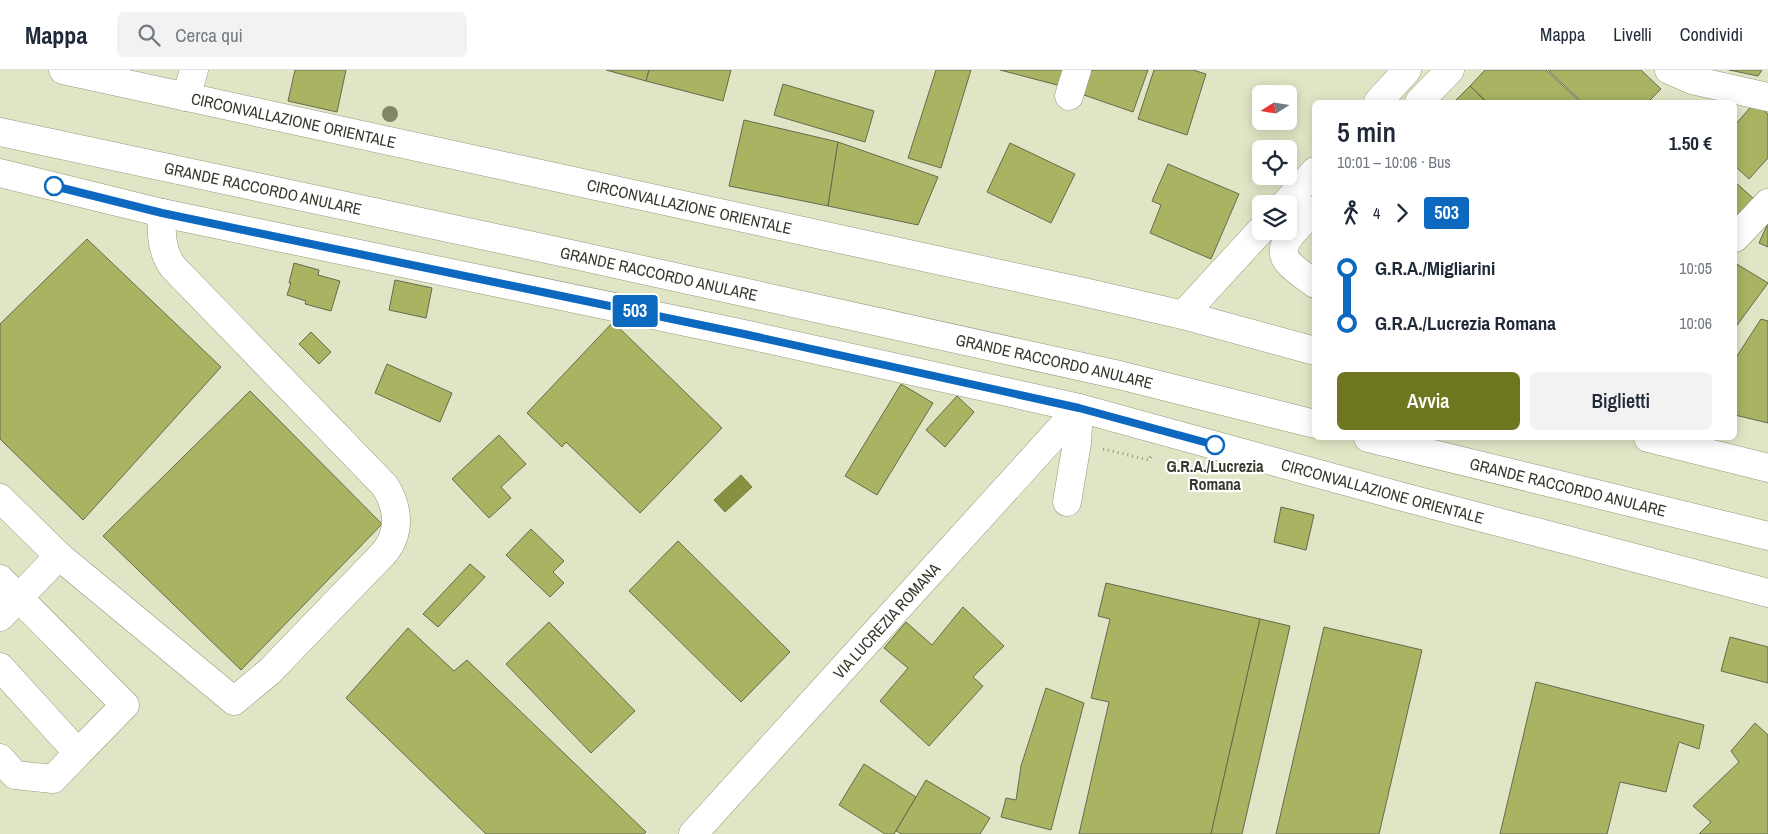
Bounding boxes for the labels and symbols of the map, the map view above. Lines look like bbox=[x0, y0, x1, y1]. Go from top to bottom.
north arrow bbox=[1252, 85, 1298, 130]
street label: CIRCONVALLAZIONE ORIENTALE bbox=[189, 87, 398, 153]
street label: GRANDE RACCORDO ANULARE bbox=[162, 156, 364, 220]
street label: CIRCONVALLAZIONE ORIENTALE bbox=[585, 173, 794, 239]
unlabelled marker bbox=[44, 176, 64, 196]
street label: GRANDE RACCORDO ANULARE bbox=[558, 241, 760, 306]
line badge: 503 bbox=[606, 295, 664, 327]
street label: GRANDE RACCORDO ANULARE bbox=[954, 328, 1155, 394]
marker: G.R.A./Lucrezia Romana bbox=[1205, 435, 1225, 455]
street label: GRANDE RACCORDO ANULARE bbox=[1468, 452, 1669, 522]
street label: CIRCONVALLAZIONE ORIENTALE bbox=[1279, 453, 1486, 529]
place label: G.R.A./Lucrezia Romana bbox=[1167, 455, 1264, 495]
street label: VIA LUCREZIA ROMANA bbox=[828, 558, 945, 683]

